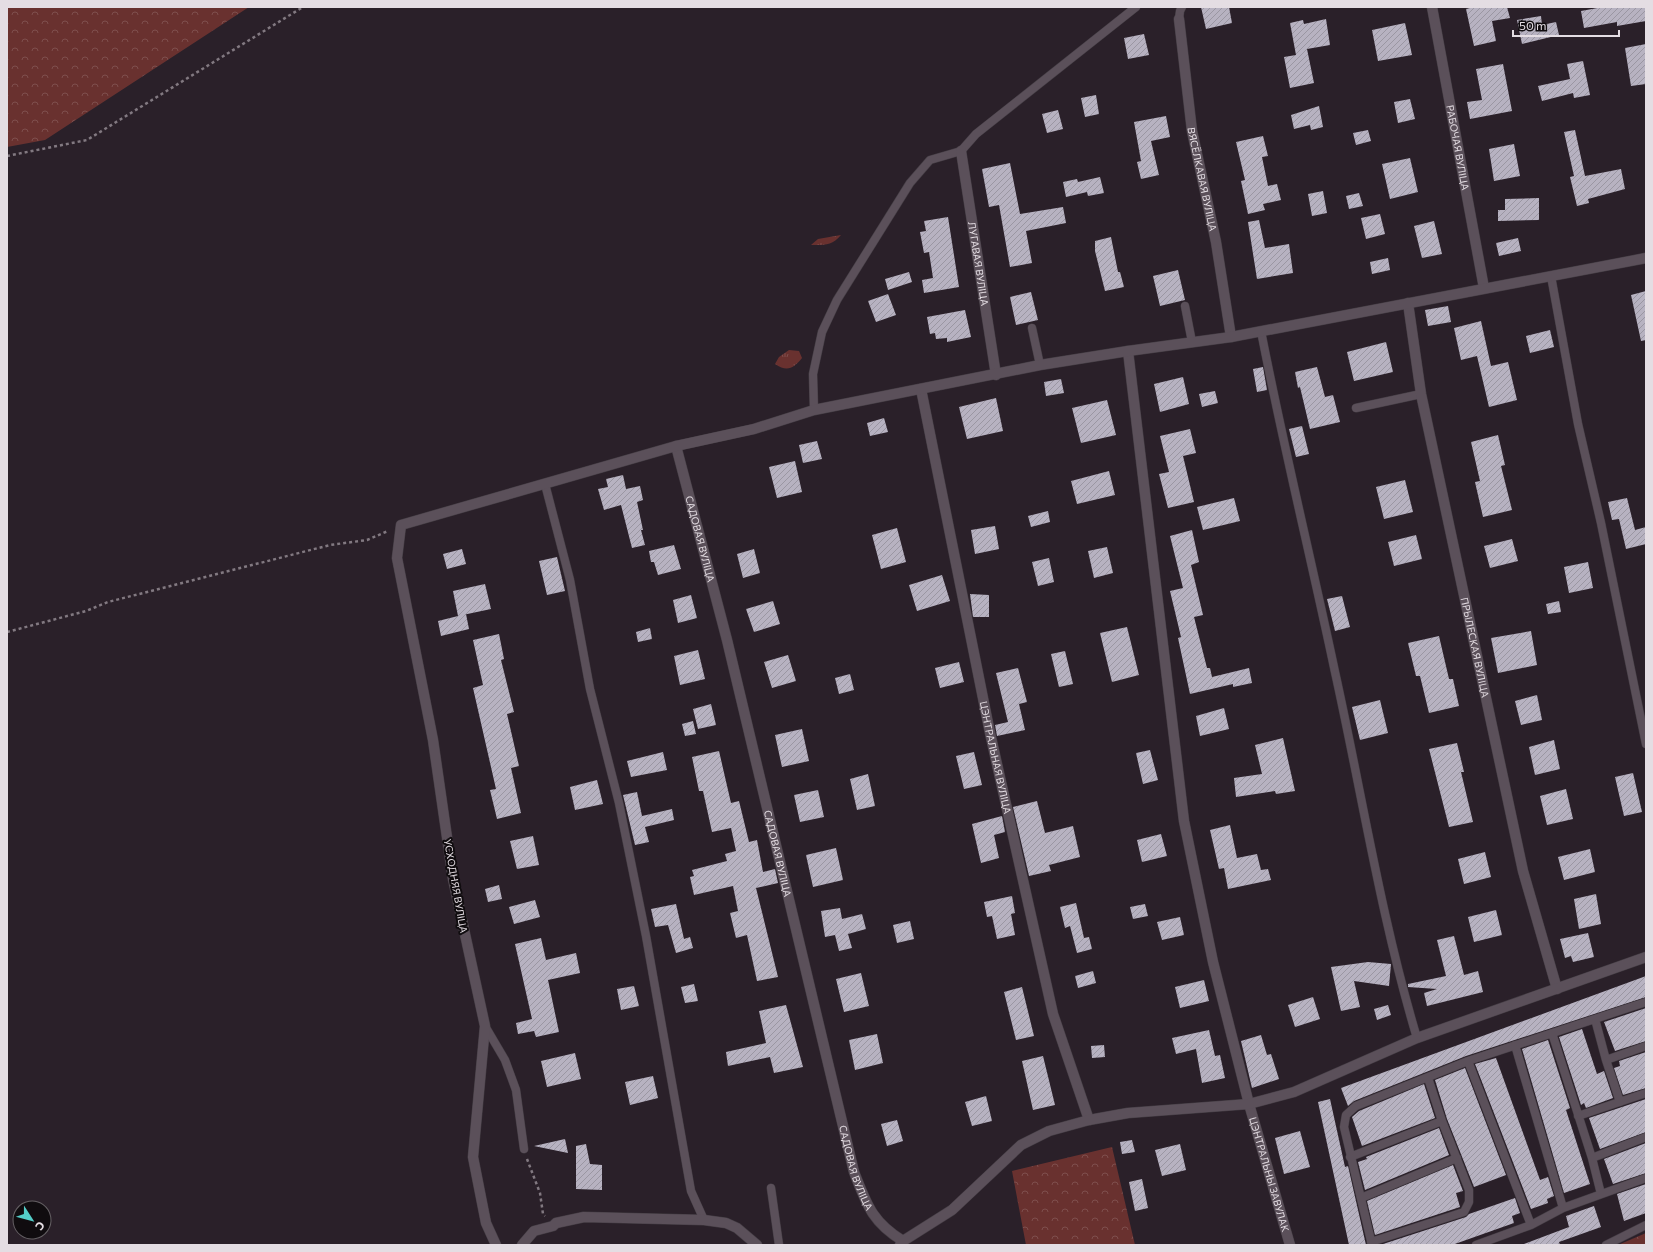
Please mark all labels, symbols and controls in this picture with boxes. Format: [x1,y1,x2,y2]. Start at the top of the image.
scale bar [1513,12,1619,38]
text: 50 m [1519,18,1547,32]
street label: РАБОЧАЯ ВУЛІЦА [1444,104,1472,191]
street label: ВЯСЁЛКАВАЯ ВУЛІЦА [1186,127,1219,232]
street label: ЛУГАВАЯ ВУЛІЦА [966,221,991,307]
street label: САДОВАЯ ВУЛІЦА [683,494,718,583]
street label: ПРЫЛЕСКАЯ ВУЛІЦА [1459,596,1492,699]
street label: ЦЭНТРАЛЬНАЯ ВУЛІЦА [978,700,1014,815]
street label: САДОВАЯ ВУЛІЦА [762,809,794,898]
street label: УСХОДНЯЯ ВУЛІЦА [442,838,470,934]
street label: ЦЭНТРАЛЬНЫ ЗАВУЛАК [1247,1115,1292,1233]
street label: САДОВАЯ ВУЛІЦА [837,1124,876,1212]
north arrow [12,1200,52,1240]
text: С [33,1219,48,1233]

